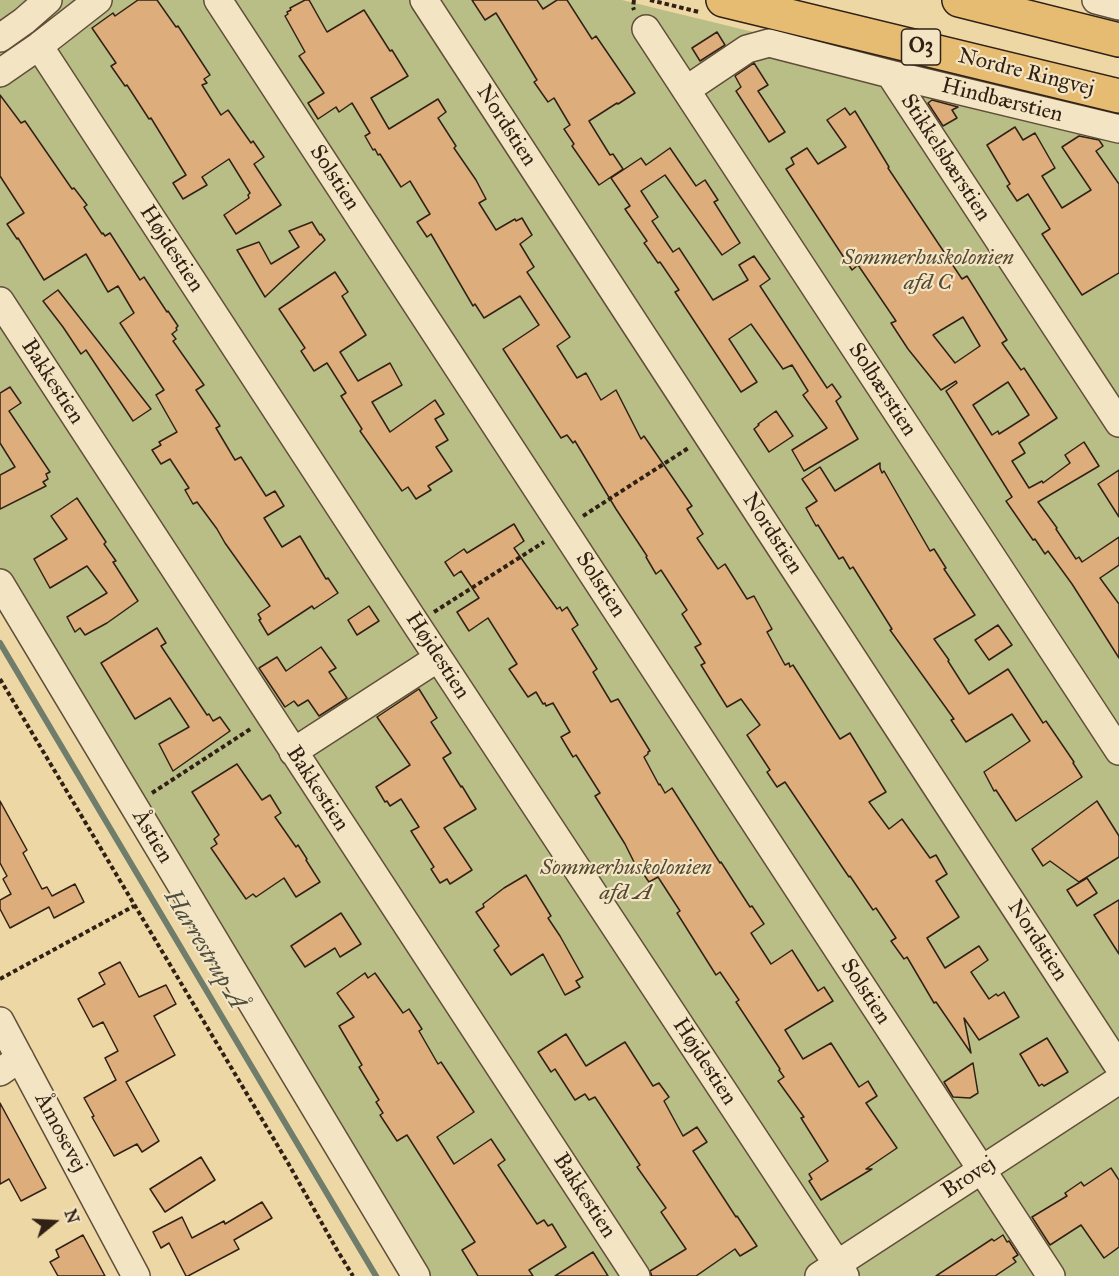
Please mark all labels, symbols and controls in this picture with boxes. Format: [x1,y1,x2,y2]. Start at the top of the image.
road number: O3 [902,29,940,65]
street label: Nordre Ringvej [955,43,1097,103]
street label: Hindbærstien [939,73,1065,129]
street label: Nordstien [470,80,542,172]
street label: Stikkelsbærstien [894,90,996,226]
street label: Solstien [303,140,365,216]
street label: Højdestien [133,201,209,297]
park label: Sommerhuskolonien afd C [842,246,1014,298]
street label: Bakkestien [15,335,89,429]
street label: Solbærstien [842,338,922,442]
street label: Nordstien [736,488,808,580]
street label: Solstien [569,547,631,623]
street label: Højdestien [399,608,475,704]
street label: Bakkestien [280,742,354,836]
street label: Åstien [126,805,178,869]
park label: Sommerhuskolonien afd A [540,856,712,908]
water label: Harrestrup Å [157,885,251,1015]
street label: Nordstien [1001,895,1073,987]
street label: Solstien [834,954,896,1030]
street label: Højdestien [666,1014,742,1110]
street label: Åmosevej [28,1089,92,1177]
street label: Bakkestien [547,1149,621,1243]
street label: Brovej [937,1151,1001,1205]
north arrow [24,1192,84,1252]
text: N [60,1207,83,1226]

